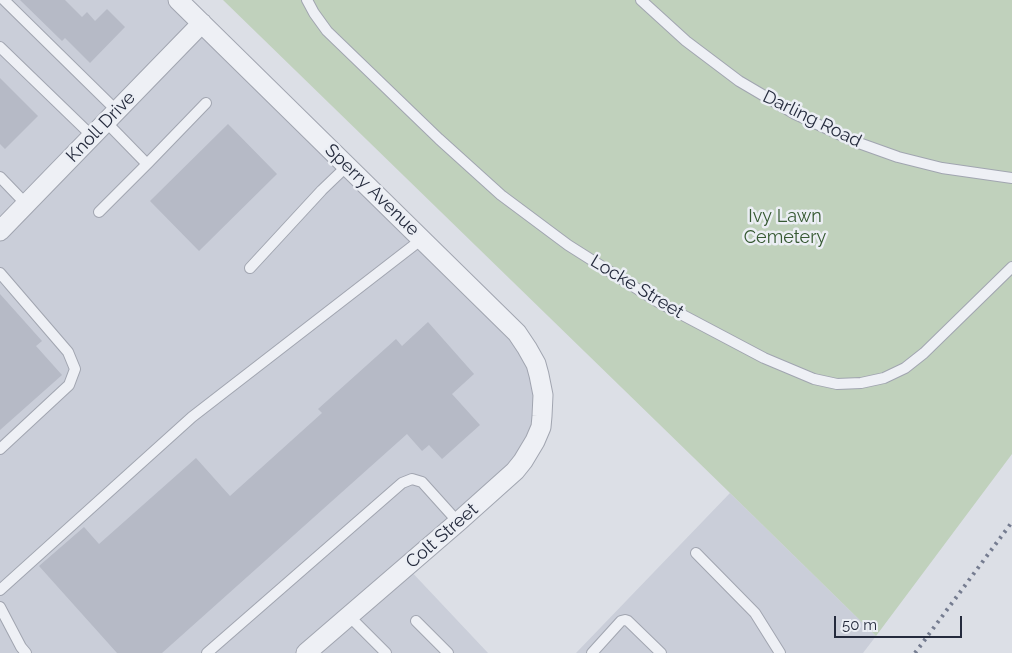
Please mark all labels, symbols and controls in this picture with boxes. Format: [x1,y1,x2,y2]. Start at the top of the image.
street label: Darling Road [759,86,865,152]
street label: Knoll Drive [62,87,140,167]
street label: Sperry Avenue [320,140,424,240]
park label: Ivy Lawn Cemetery [744,206,826,248]
street label: Locke Street [586,251,688,323]
street label: Colt Street [402,499,482,573]
scale bar [837,606,964,638]
text: 50 m [842,616,877,634]

